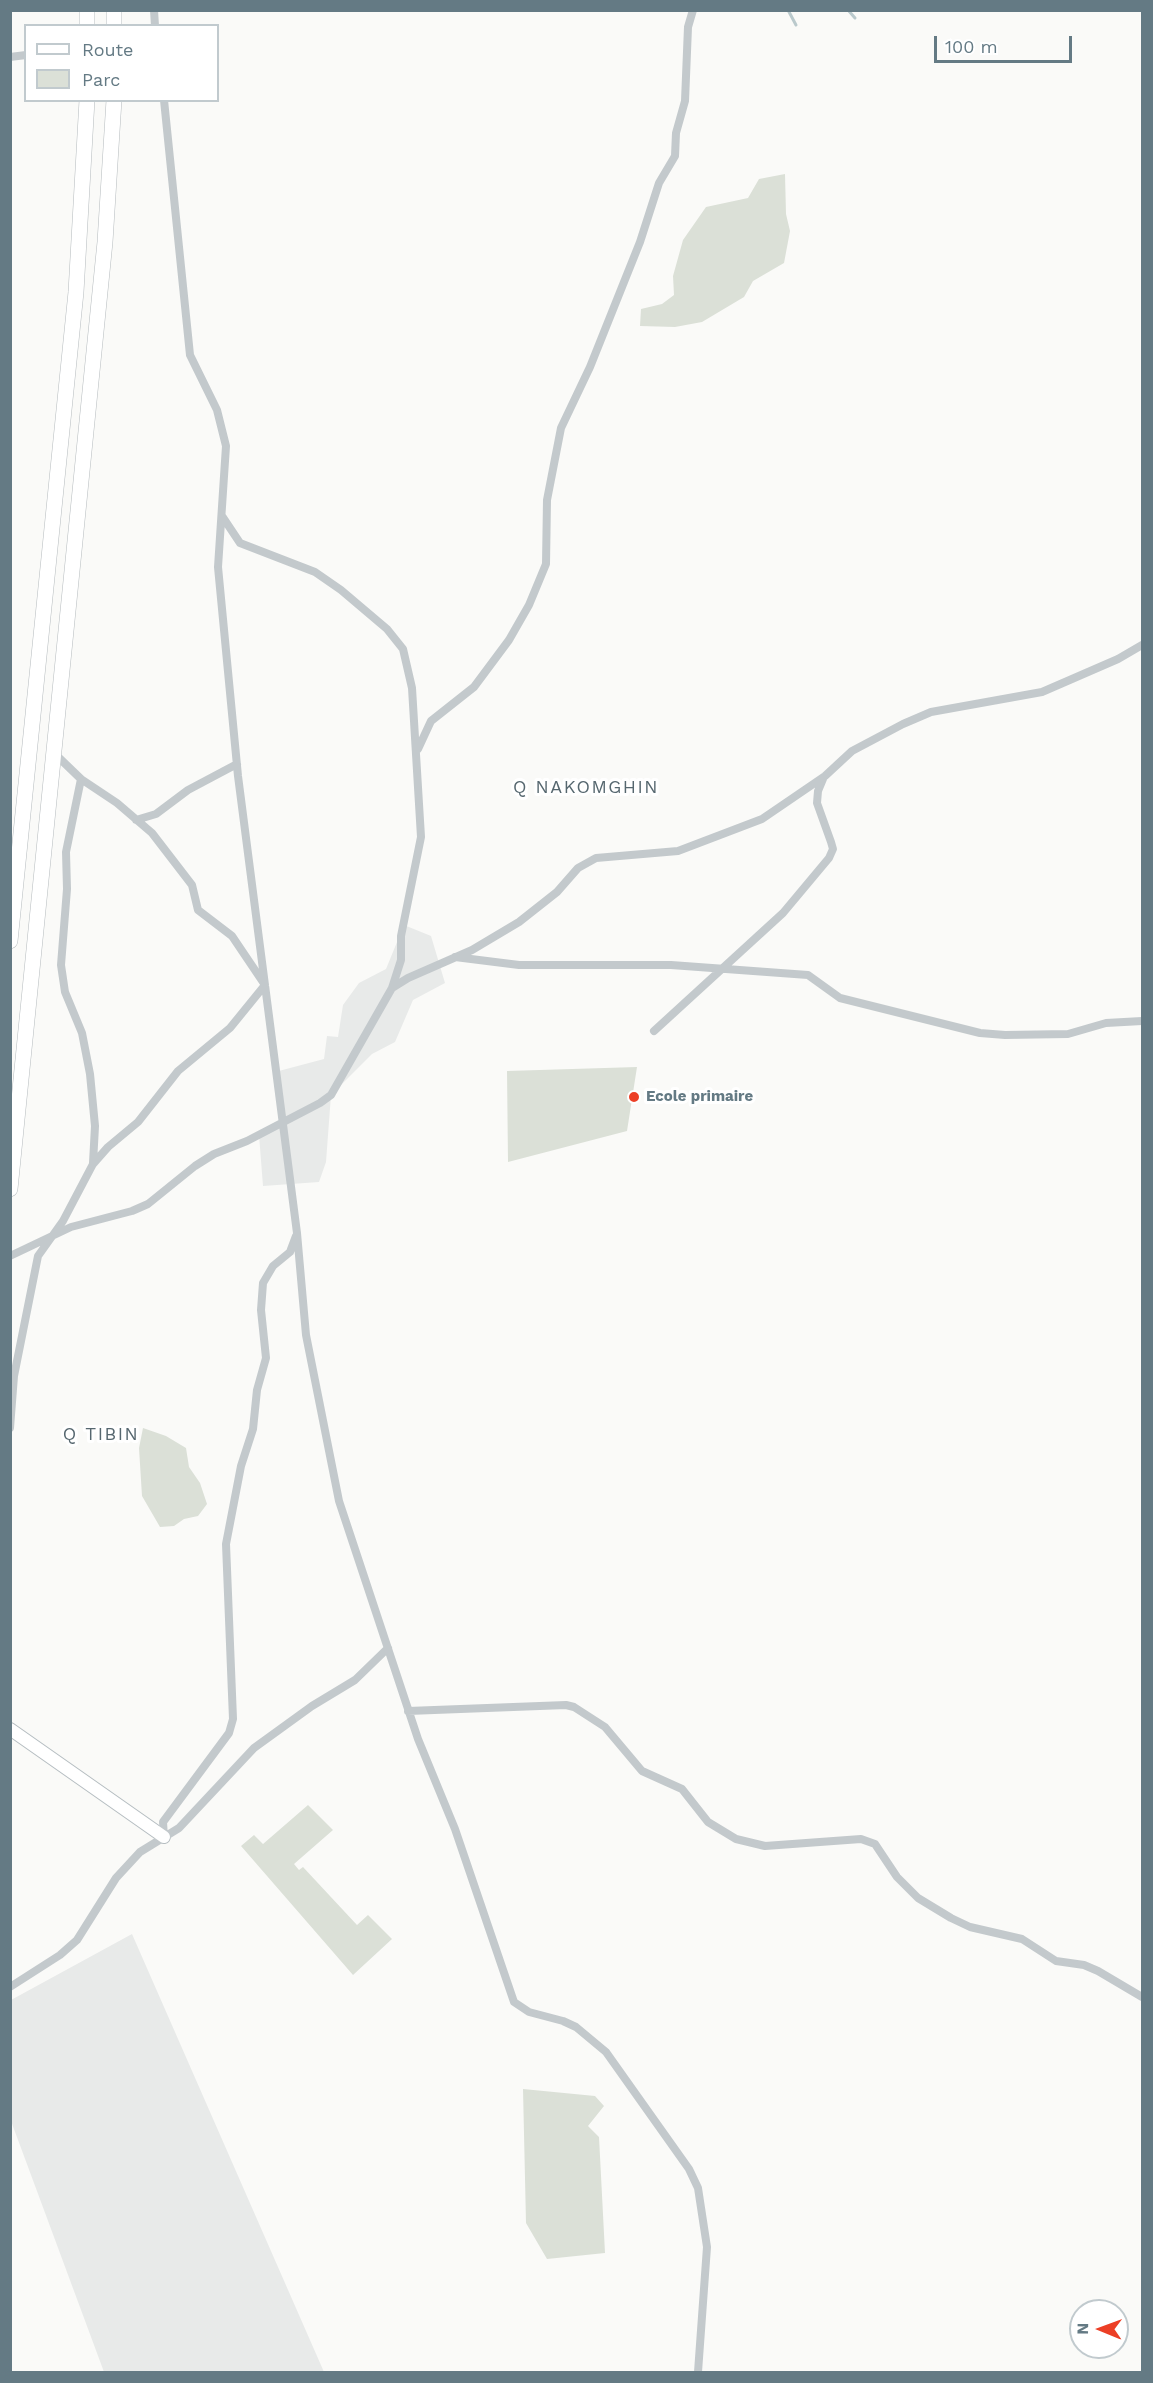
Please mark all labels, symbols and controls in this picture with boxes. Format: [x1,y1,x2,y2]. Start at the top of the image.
legend [24,24,219,102]
scale bar [937,24,1075,62]
text: 100 m [945,36,998,57]
text: Route [82,39,134,60]
text: Parc [82,69,120,90]
district label: Q NAKOMGHIN [513,777,659,799]
place label: Ecole primaire [646,1088,753,1106]
marker: Ecole primaire [627,1090,641,1104]
district label: Q TIBIN [63,1424,139,1446]
north arrow [1069,2299,1129,2359]
text: N [1073,2323,1092,2335]

